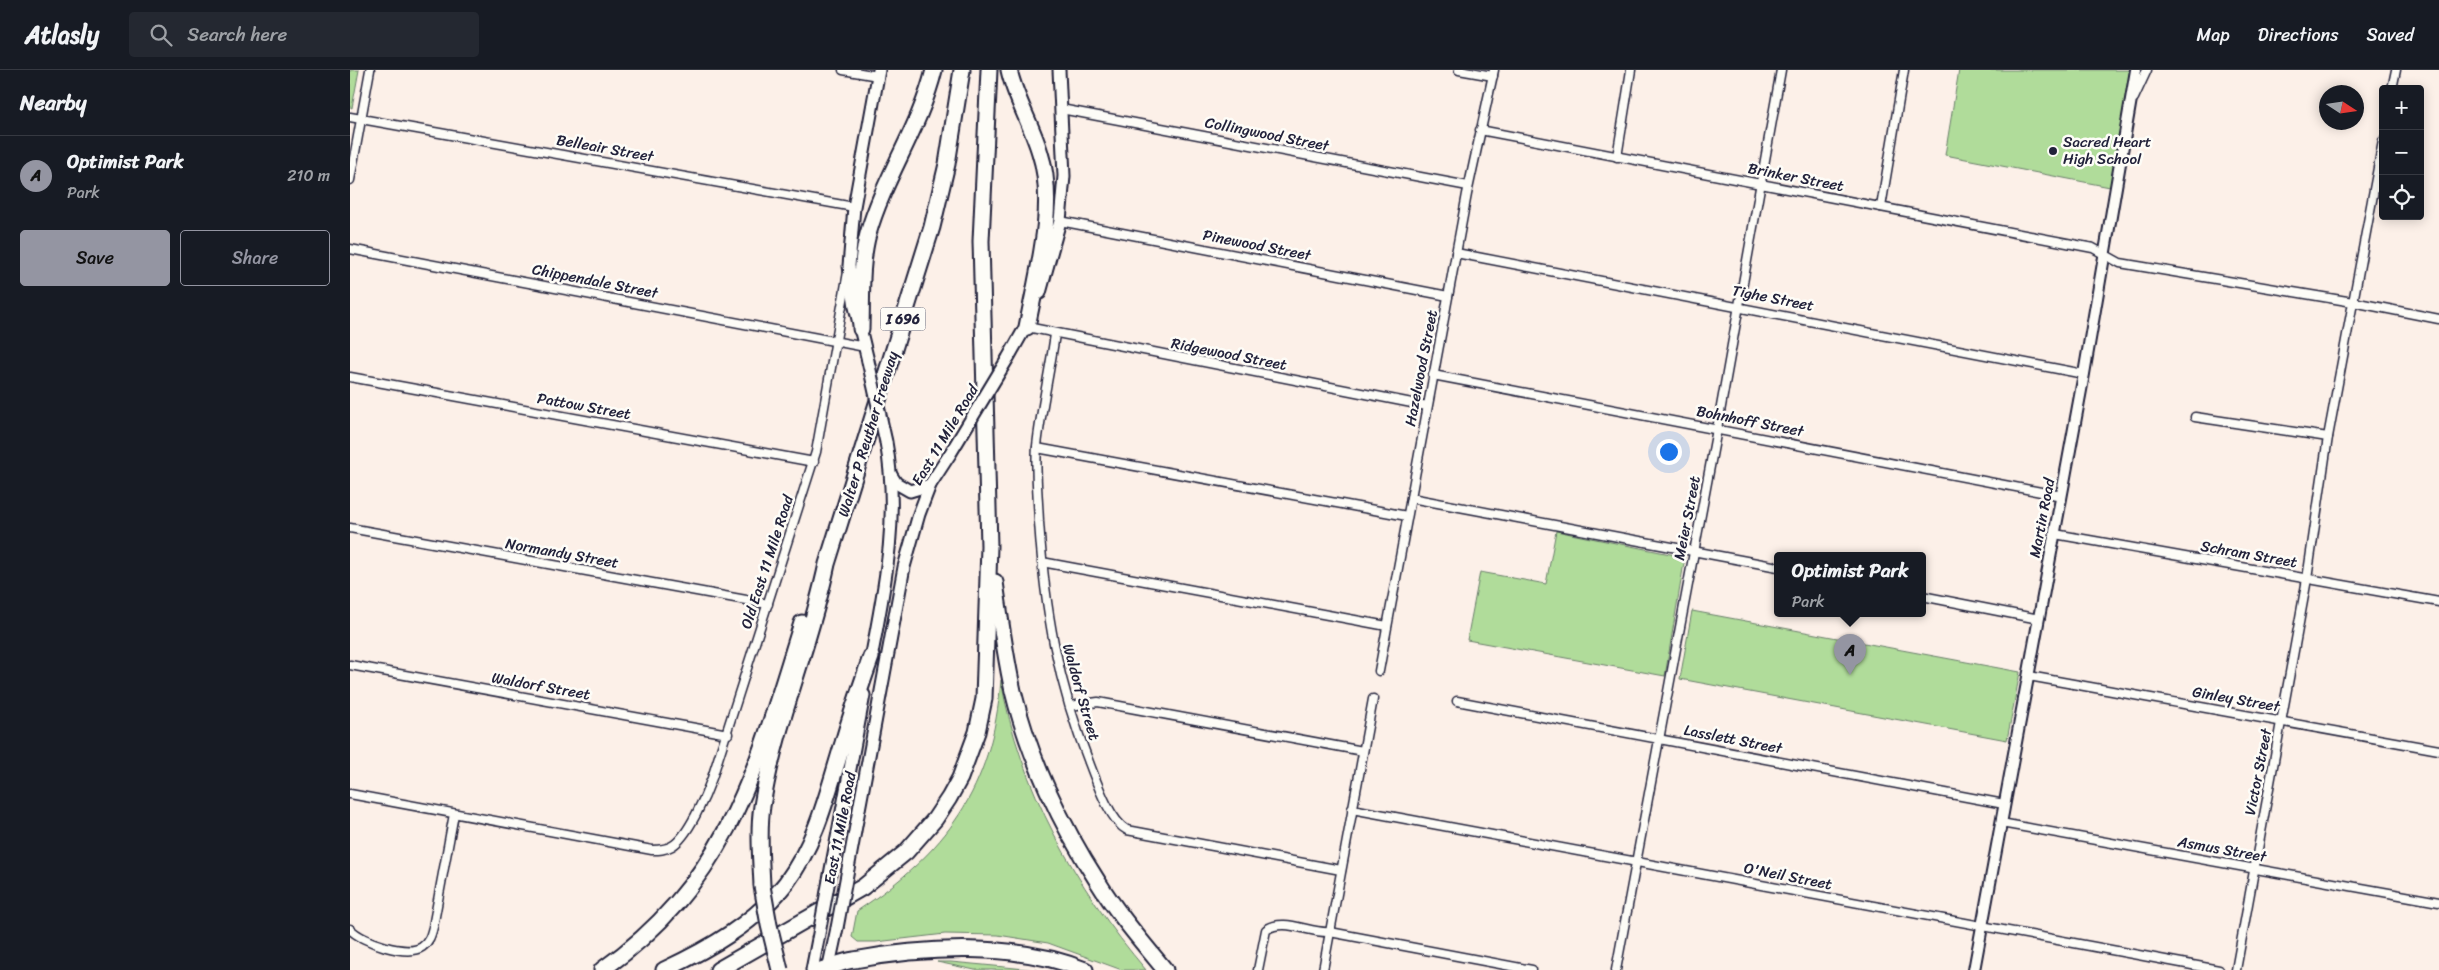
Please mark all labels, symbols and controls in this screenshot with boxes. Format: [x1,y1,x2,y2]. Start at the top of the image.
search box [129,12,479,57]
text: Atlasly [25,14,99,56]
text: Search here [187,18,287,51]
text: Map [2197,19,2230,51]
text: Directions [2258,19,2339,51]
text: Saved [2367,19,2414,51]
icon: search [147,21,175,49]
text: Nearby [20,84,86,122]
north arrow [2319,85,2364,130]
map controls [2379,85,2424,220]
button: + [2379,85,2424,130]
street label: Collingwood Street [1203,109,1332,159]
street label: Belleair Street [554,127,657,169]
place label: Sacred Heart High School [2063,129,2152,172]
button: − [2379,130,2424,175]
text: Optimist Park [67,145,184,178]
marker: Sacred Heart High School [2047,145,2059,157]
street label: Brinker Street [1746,155,1847,199]
text: A [31,161,41,190]
text: 210 m [287,161,330,190]
button: locate [2379,175,2424,220]
text: Park [67,178,100,207]
street label: Pinewood Street [1201,222,1314,268]
button: Save [20,230,170,286]
button: Share [180,230,330,286]
street label: Chippendale Street [530,256,661,306]
street label: Tighe Street [1730,277,1816,319]
street label: Hazelwood Street [1397,307,1445,428]
road number: I 696 [880,308,926,330]
street label: Ridgewood Street [1169,330,1289,378]
street label: Walter P Reuther Freeway [830,348,906,520]
street label: East 11 Mile Road [904,378,986,491]
street label: Pattow Street [535,385,633,427]
street label: Bohnhoff Street [1694,398,1807,444]
your location [1656,439,1682,465]
street label: Meier Street [1666,473,1708,562]
street label: Martin Road [2022,475,2063,560]
street label: Old East 11 Mile Road [733,491,801,632]
street label: Normandy Street [503,530,621,576]
street label: Schram Street [2199,533,2300,575]
popup [1774,552,1926,617]
text: Optimist Park [1792,554,1908,587]
text: Park [1792,587,1824,616]
pin: A [1834,634,1866,675]
street label: Waldorf Street [1055,640,1107,744]
street label: Waldorf Street [490,665,593,708]
street label: Ginley Street [2190,679,2283,720]
street label: Lasslett Street [1682,717,1785,761]
street label: Victor Street [2237,725,2279,818]
street label: East 11 Mile Road [816,768,864,887]
street label: Asmus Street [2175,828,2269,870]
street label: O'Neil Street [1742,855,1835,897]

